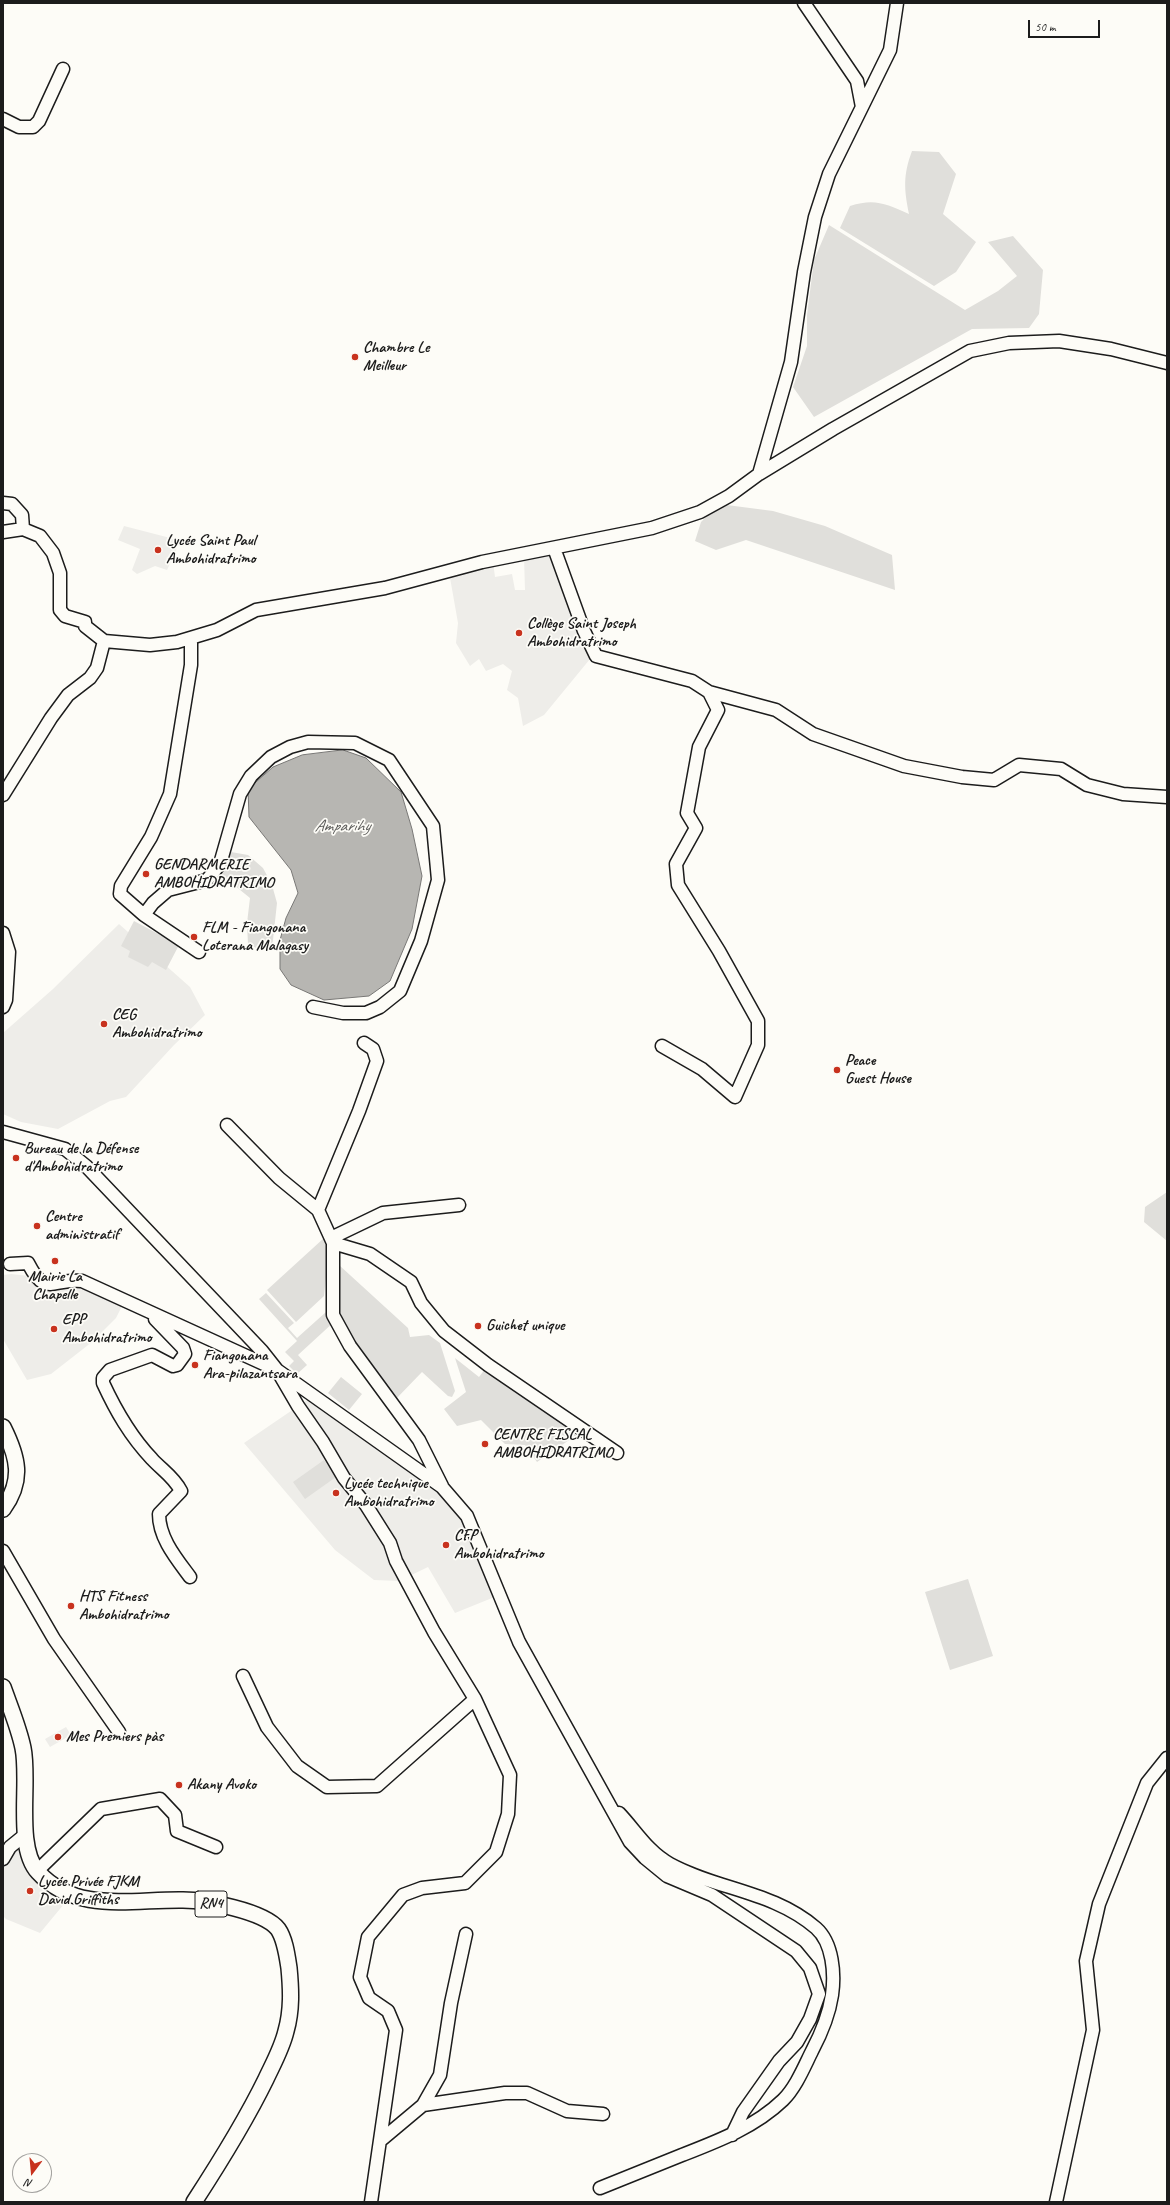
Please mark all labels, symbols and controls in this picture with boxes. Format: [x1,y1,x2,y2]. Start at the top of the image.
scale bar [1030,12,1102,38]
text: 50 m [1035,19,1055,35]
place label: Chambre Le Meilleur [363,338,429,376]
marker: Chambre Le Meilleur [350,352,360,362]
place label: Lycée Saint Paul Ambohidratrimo [166,531,255,569]
marker: Lycée Saint Paul Ambohidratrimo [153,545,163,555]
place label: Collège Saint Joseph Ambohidratrimo [527,614,636,652]
marker: Collège Saint Joseph Ambohidratrimo [514,628,524,638]
water label: Amparihy [315,817,369,837]
place label: GENDARMERIE AMBOHIDRATRIMO [154,855,274,893]
marker: GENDARMERIE AMBOHIDRATRIMO [141,869,151,879]
place label: FLM - Fiangonana Loterana Malagasy [202,918,308,956]
marker: FLM - Fiangonana Loterana Malagasy [189,932,199,942]
place label: CEG Ambohidratrimo [112,1005,201,1043]
marker: CEG Ambohidratrimo [99,1019,109,1029]
place label: Peace Guest House [845,1051,911,1089]
marker: Peace Guest House [832,1065,842,1075]
place label: Bureau de la Défense d'Ambohidratrimo [24,1139,138,1177]
marker: Bureau de la Défense d'Ambohidratrimo [11,1153,21,1163]
place label: Centre administratif [45,1207,119,1245]
marker: Centre administratif [32,1221,42,1231]
marker: Mairie La Chapelle [50,1256,60,1266]
place label: Mairie La Chapelle [28,1267,82,1305]
place label: EPP Ambohidratrimo [62,1310,151,1348]
place label: Guichet unique [486,1316,564,1336]
marker: Guichet unique [473,1321,483,1331]
marker: EPP Ambohidratrimo [49,1324,59,1334]
place label: Fiangonana Ara-pilazantsara [203,1346,297,1384]
marker: Fiangonana Ara-pilazantsara [190,1360,200,1370]
place label: CENTRE FISCAL AMBOHIDRATRIMO [493,1425,613,1463]
marker: CENTRE FISCAL AMBOHIDRATRIMO [480,1439,490,1449]
place label: Lycée technique Ambohidratrimo [344,1474,433,1512]
marker: Lycée technique Ambohidratrimo [331,1488,341,1498]
place label: CFP Ambohidratrimo [454,1526,543,1564]
marker: CFP Ambohidratrimo [441,1540,451,1550]
place label: HTS Fitness Ambohidratrimo [79,1587,168,1625]
marker: HTS Fitness Ambohidratrimo [66,1601,76,1611]
place label: Mes Premiers pàs [66,1727,163,1747]
marker: Mes Premiers pàs [53,1732,63,1742]
place label: Akany Avoko [187,1775,256,1795]
marker: Akany Avoko [174,1780,184,1790]
place label: Lycée Privée FJKM David Griffiths [38,1872,139,1910]
marker: Lycée Privée FJKM David Griffiths [25,1886,35,1896]
road number: RN4 [195,1891,227,1917]
north arrow [12,2153,52,2193]
text: N [24,2176,34,2191]

